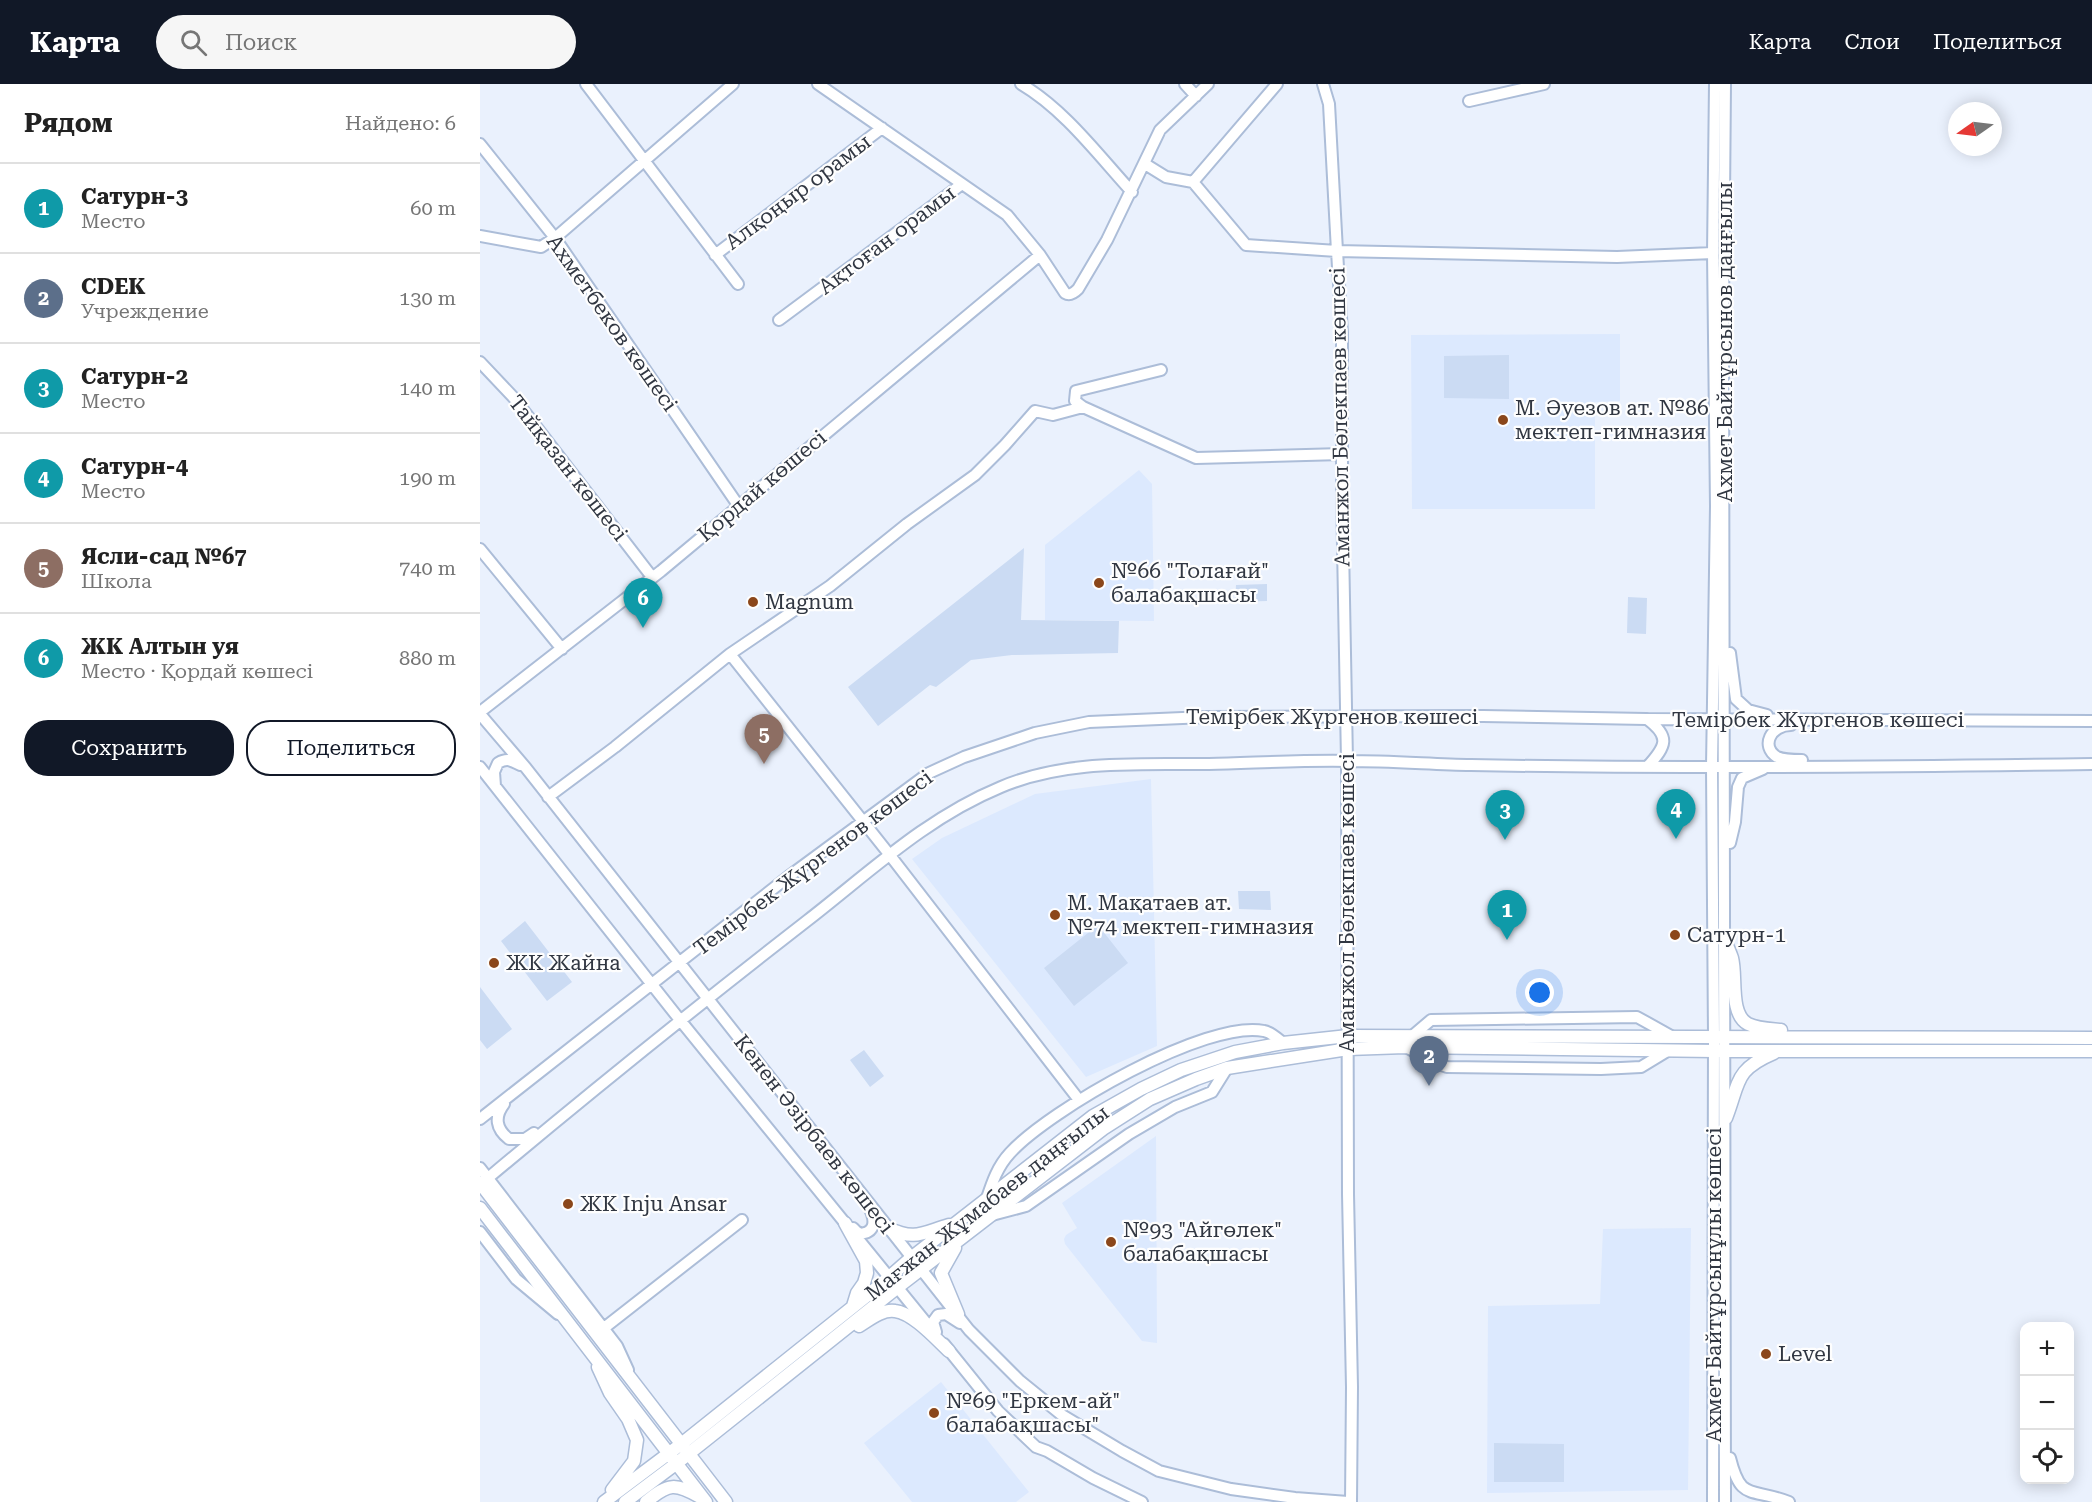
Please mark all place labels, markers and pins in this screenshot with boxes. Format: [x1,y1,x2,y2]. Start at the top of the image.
place label: М. Әуезов ат. №86 мектеп-гимназия [1515,396,1709,444]
marker: М. Әуезов ат. №86 мектеп-гимназия [1496,413,1510,427]
place label: №66 "Толағай" балабақшасы [1111,559,1269,607]
marker: №66 "Толағай" балабақшасы [1092,576,1106,590]
pin: 6 [624,578,662,628]
place label: Magnum [765,590,854,614]
marker: Magnum [746,595,760,609]
pin: 5 [744,714,784,764]
pin: 3 [1486,790,1524,840]
pin: 4 [1656,790,1696,839]
pin: 1 [1488,890,1526,940]
place label: М. Мақатаев ат. №74 мектеп-гимназия [1067,891,1314,939]
marker: М. Мақатаев ат. №74 мектеп-гимназия [1048,908,1062,922]
place label: Сатурн-1 [1687,923,1786,947]
marker: Сатурн-1 [1668,928,1682,942]
place label: ЖК Жайна [506,951,621,975]
marker: ЖК Жайна [487,956,501,970]
pin: 2 [1410,1036,1448,1086]
place label: ЖК Inju Ansar [580,1192,727,1216]
marker: ЖК Inju Ansar [561,1197,575,1211]
place label: №93 "Айгөлек" балабақшасы [1123,1218,1282,1266]
marker: №93 "Айгөлек" балабақшасы [1104,1235,1118,1249]
place label: Level [1778,1342,1832,1366]
marker: Level [1759,1347,1773,1361]
place label: №69 "Еркем-ай" балабақшасы" [946,1389,1120,1437]
marker: №69 "Еркем-ай" балабақшасы" [927,1406,941,1420]

